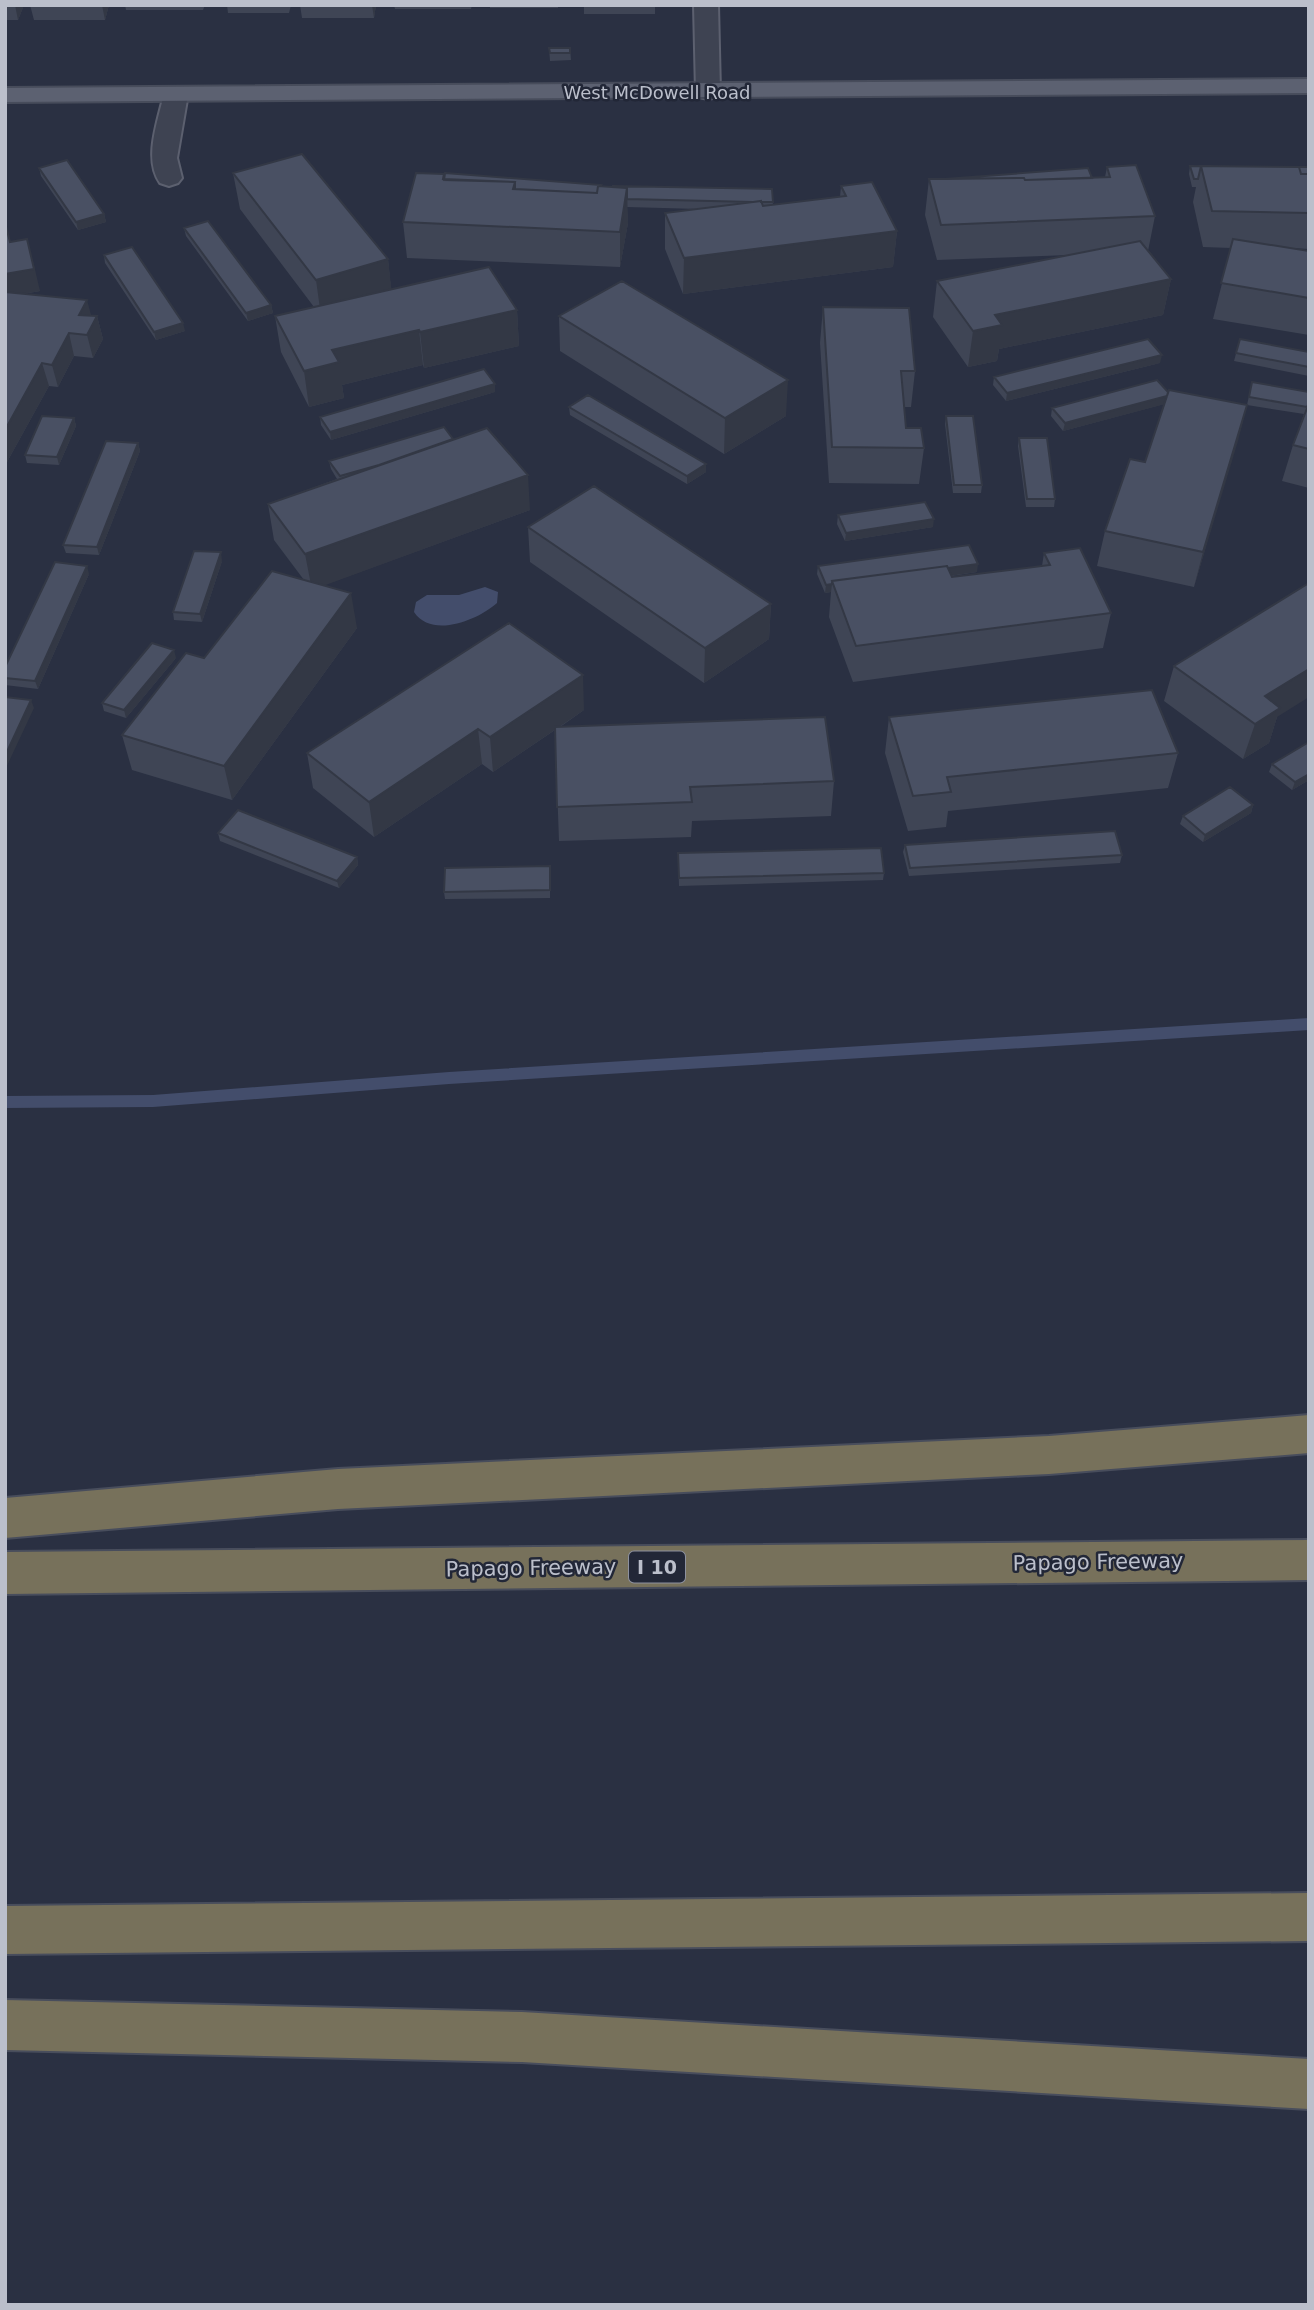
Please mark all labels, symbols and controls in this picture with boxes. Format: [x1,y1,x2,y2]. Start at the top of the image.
street label: West McDowell Road [564,82,750,103]
street label: Papago Freeway [1012,1549,1184,1575]
road number: I 10 [629,1552,685,1582]
street label: Papago Freeway [445,1555,617,1581]

